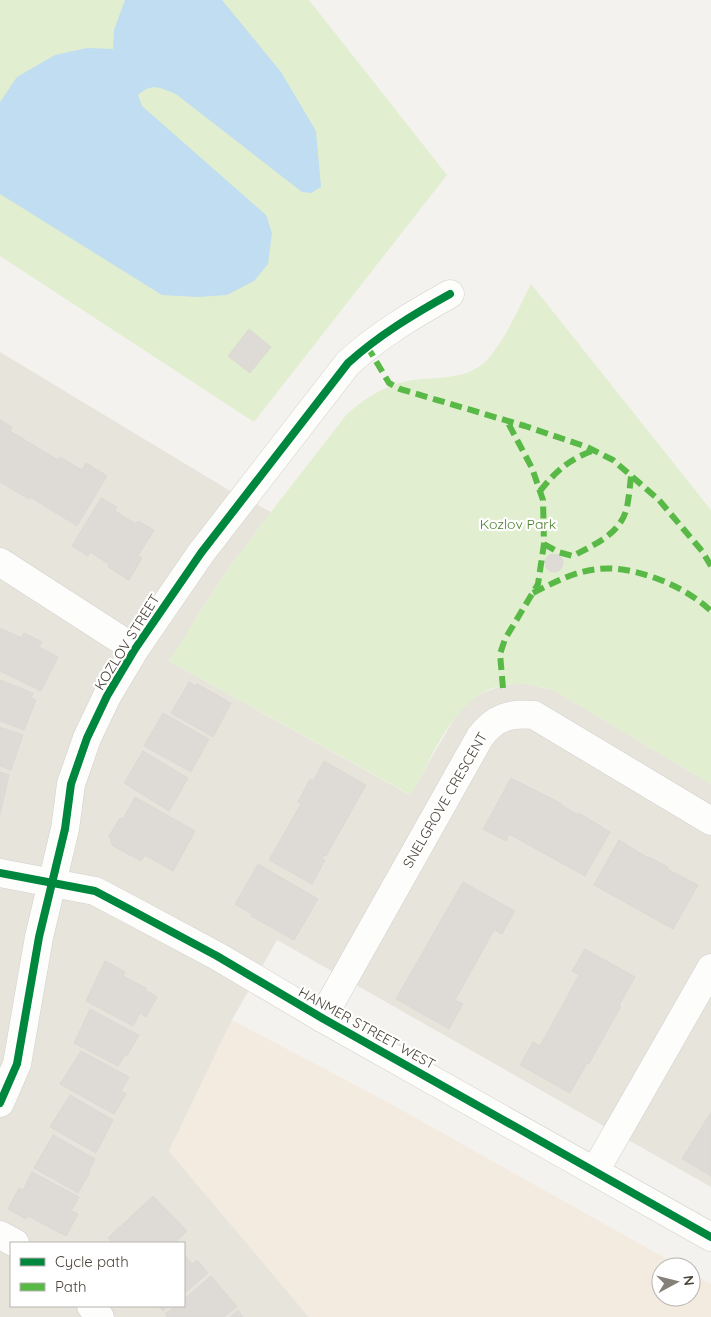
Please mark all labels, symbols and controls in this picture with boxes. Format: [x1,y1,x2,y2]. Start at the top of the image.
park label: Kozlov Park [480,515,556,533]
street label: KOZLOV STREET [90,591,164,693]
street label: SNELGROVE CRESCENT [399,729,491,871]
street label: HANMER STREET WEST [295,983,439,1073]
legend [10,1242,185,1307]
text: Cycle path [55,1252,129,1271]
north arrow [651,1257,701,1307]
text: N [679,1274,698,1287]
text: Path [55,1277,87,1296]

